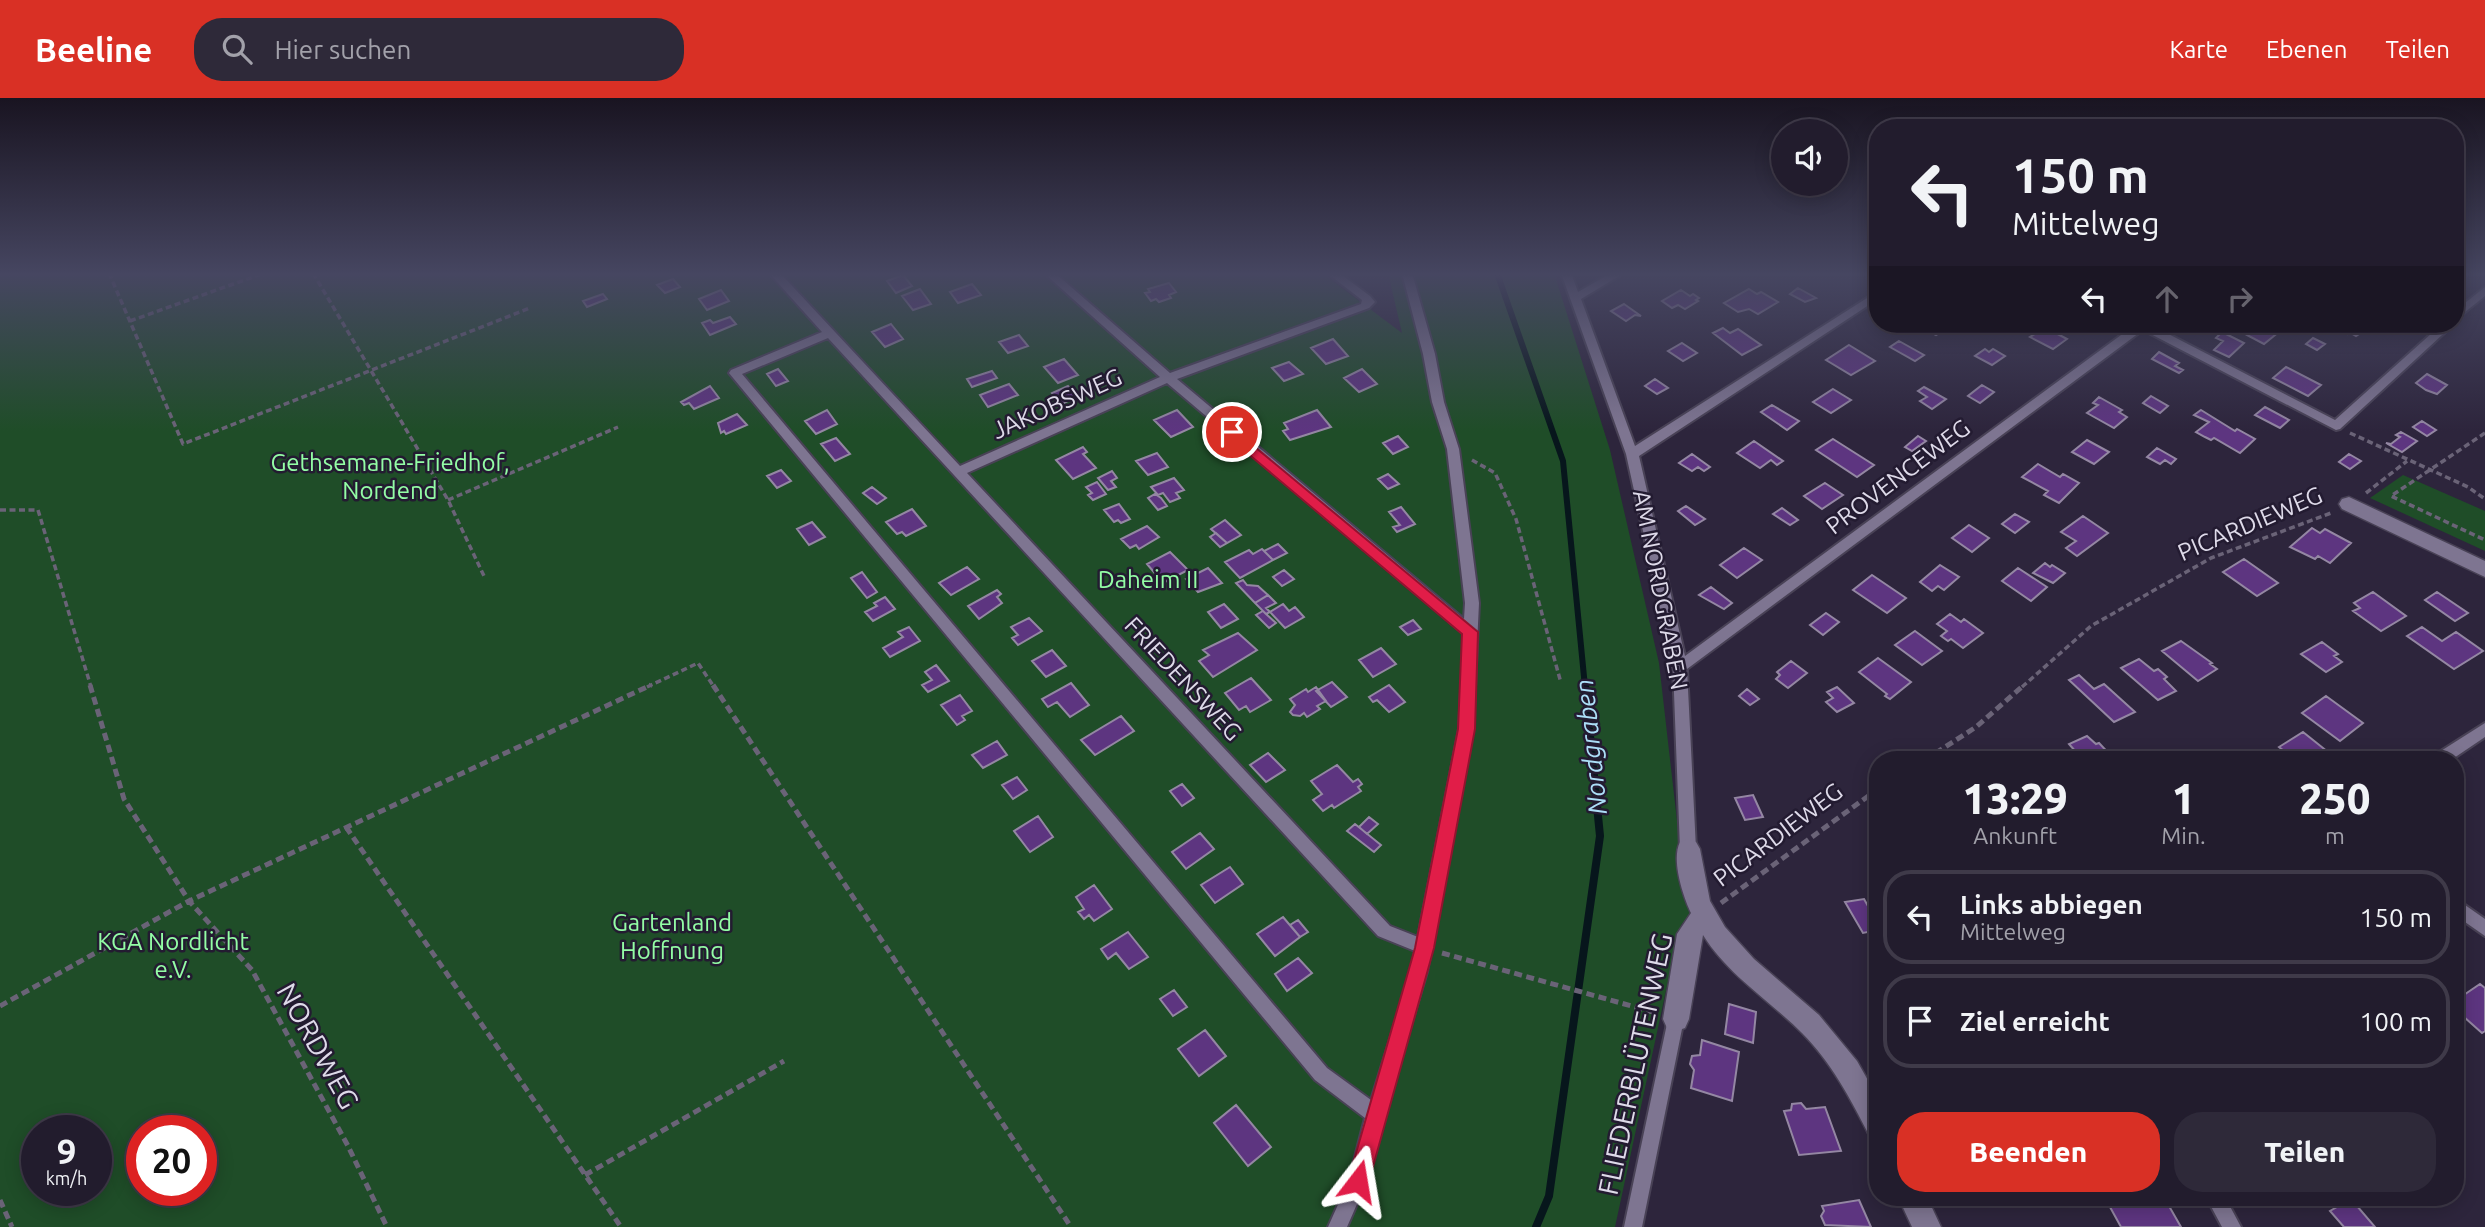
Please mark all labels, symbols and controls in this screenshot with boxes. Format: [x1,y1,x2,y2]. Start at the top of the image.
search box [194,18,684,81]
icon: search [218,30,256,68]
text: Beeline [35,31,152,68]
text: Hier suchen [274,35,411,64]
text: Karte [2169,36,2228,63]
text: Ebenen [2266,36,2347,63]
text: Teilen [2385,36,2450,63]
map controls [1771,119,1848,196]
button: sound [1771,119,1848,196]
icon: left [1897,147,1988,238]
text: 150 m [2012,147,2149,202]
text: Mittelweg [2012,205,2160,241]
icon: left [2075,280,2113,318]
icon: ahead [2148,280,2186,318]
icon: right [2221,280,2259,318]
street label: JAKOBSWEG [988,363,1126,444]
pin [1202,402,1262,462]
icon: arrive [1213,413,1251,451]
street label: PROVENCEWEG [1821,414,1975,539]
park label: Gethsemane-Friedhof, Nordend [270,449,510,504]
street label: PICARDIEWEG [2174,481,2326,566]
street label: AM NORDGRABEN [1628,488,1693,692]
park label: Daheim II [1098,566,1198,593]
street label: FRIEDENSWEG [1119,611,1247,746]
water label: Nordgraben [1569,678,1612,816]
text: 13:29 [1963,775,2068,822]
text: 1 [2172,775,2195,822]
text: 250 [2299,775,2370,822]
street label: PICARDIEWEG [1708,777,1847,892]
text: Ankunft [1973,823,2057,848]
text: Min. [2161,823,2206,848]
text: m [2325,823,2345,848]
text: Links abbiegen [1960,890,2143,919]
icon: left [1901,898,1939,936]
text: 150 m [2360,903,2432,932]
park label: Gartenland Hoffnung [612,909,732,964]
text: Mittelweg [1960,919,2066,944]
park label: KGA Nordlicht e.V. [97,928,249,983]
street label: FLIEDERBLÜTENWEG [1592,930,1677,1198]
street label: NORDWEG [271,978,366,1114]
icon: arrive [1901,1002,1939,1040]
text: Ziel erreicht [1960,1007,2110,1036]
text: 100 m [2360,1007,2432,1036]
button: Beenden [1897,1112,2160,1192]
button: Teilen [2174,1112,2436,1192]
speed limit sign: 20 [126,1115,217,1206]
text: 9 [57,1131,76,1171]
position arrow [1321,1144,1395,1218]
text: km/h [46,1168,87,1188]

